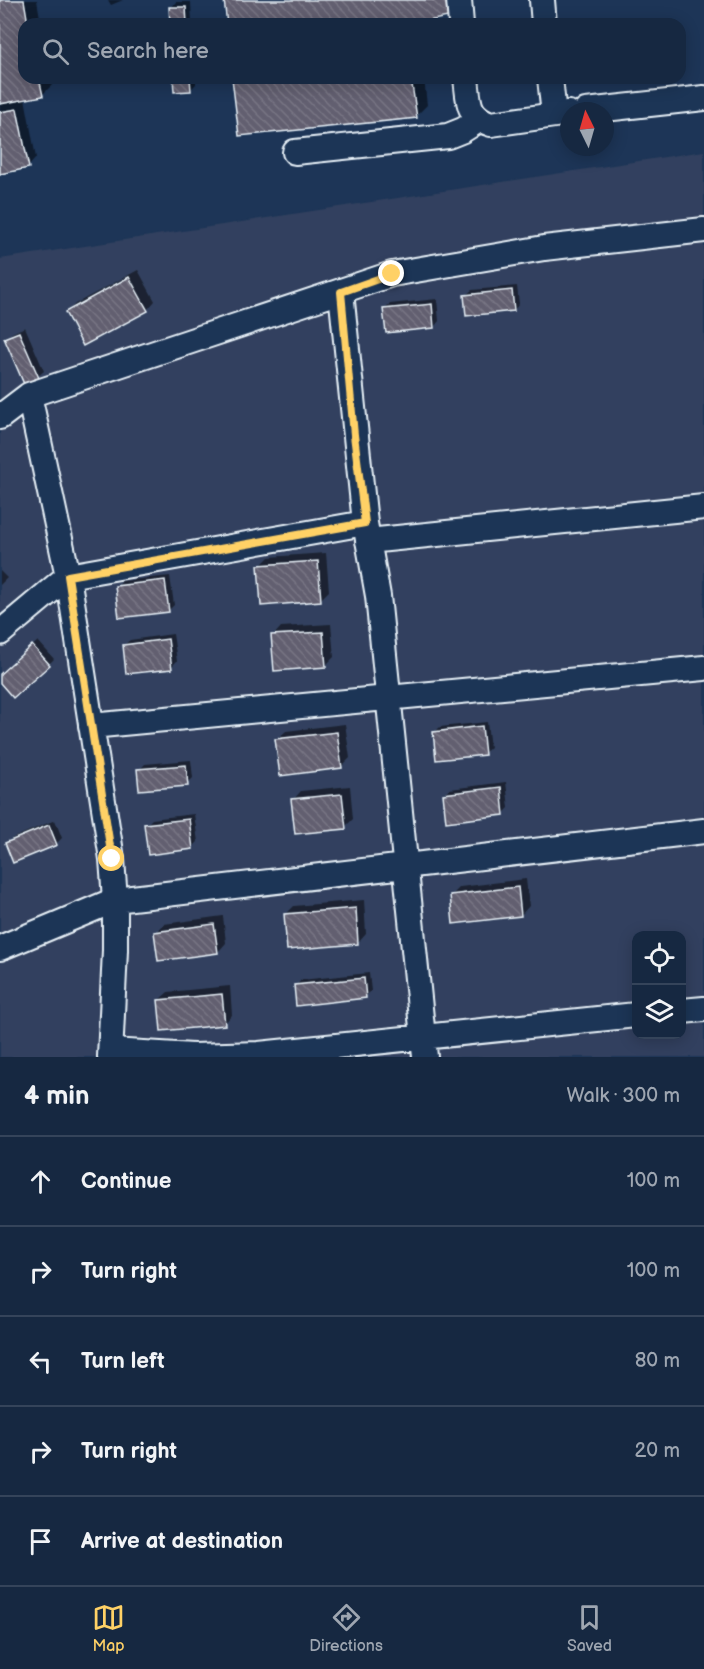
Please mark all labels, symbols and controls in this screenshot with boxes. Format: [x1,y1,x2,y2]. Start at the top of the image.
search box [18,18,686,84]
icon: search [39,35,72,68]
text: Search here [87,38,209,65]
north arrow [560,102,614,156]
route end [378,260,404,286]
route start [98,845,124,871]
map controls [632,931,686,1039]
button: locate [632,931,686,985]
button: layers [632,985,686,1039]
text: 4 min [24,1081,89,1112]
text: Walk · 300 m [567,1084,680,1108]
icon: ahead [24,1165,57,1198]
text: Continue [81,1168,171,1195]
text: 100 m [627,1169,680,1193]
icon: right [24,1255,57,1288]
text: Turn right [81,1258,177,1285]
text: 100 m [627,1259,680,1283]
icon: left [24,1345,57,1378]
text: Turn left [81,1348,165,1375]
text: 80 m [635,1349,680,1373]
icon: right [24,1435,57,1468]
text: Turn right [81,1438,177,1465]
text: 20 m [635,1439,680,1463]
icon: arrive [24,1525,57,1558]
text: Arrive at destination [81,1528,283,1555]
tab: Map [92,1601,125,1656]
tab: Directions [309,1601,383,1656]
tab: Saved [567,1601,612,1656]

